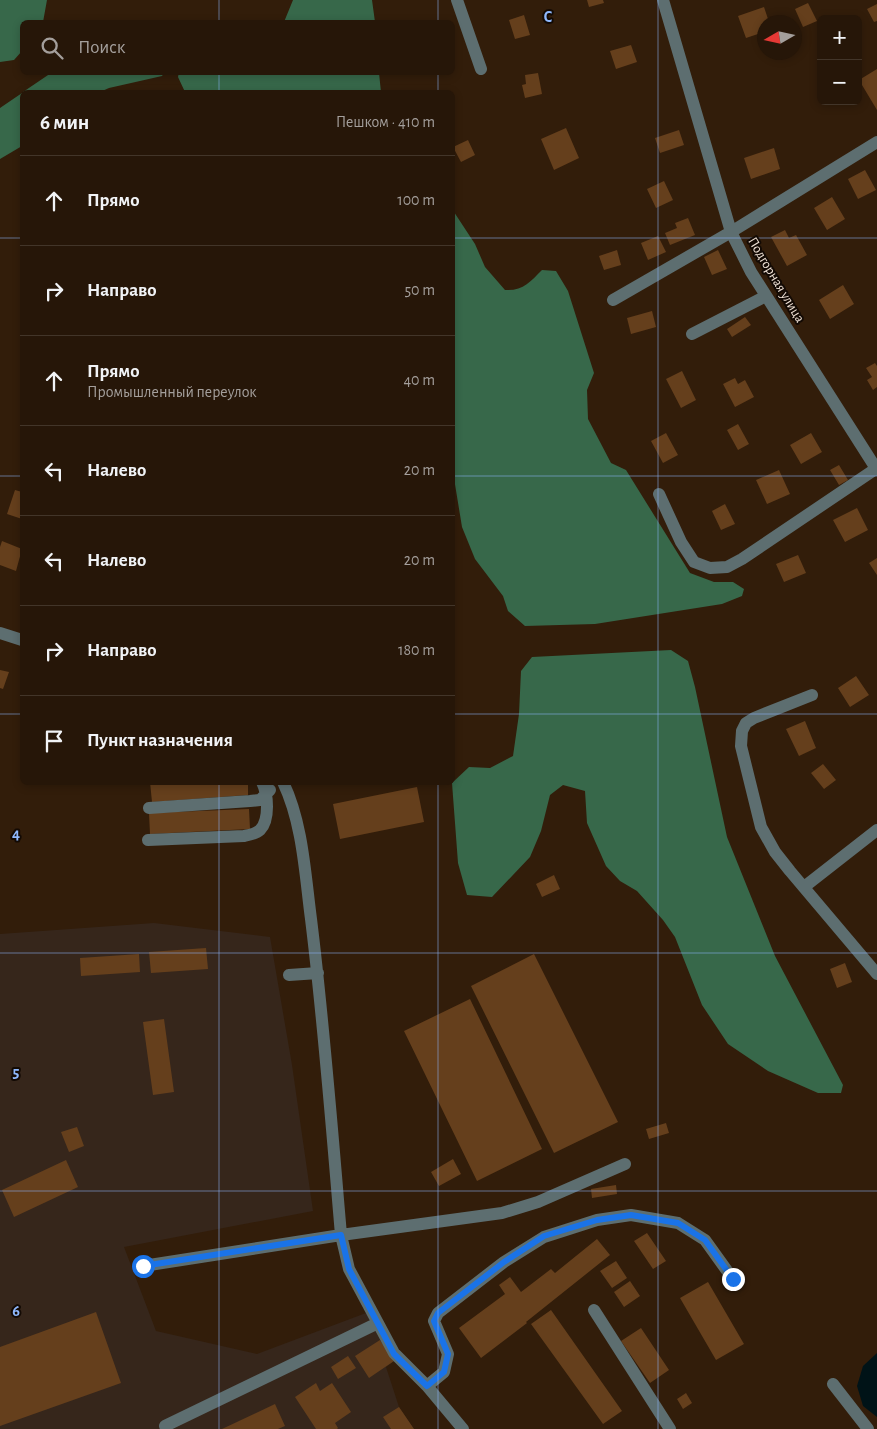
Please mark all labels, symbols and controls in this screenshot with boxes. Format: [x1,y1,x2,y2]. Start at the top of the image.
text: C [544,9,553,25]
north arrow [757,15,802,60]
map controls [817,15,862,105]
button: + [817,15,862,60]
search box [20,20,455,75]
icon: search [38,34,66,62]
text: Поиск [78,38,125,57]
button: − [817,60,862,105]
text: 6 мин [40,112,89,133]
text: Пешком · 410 m [336,114,435,130]
icon: ahead [40,187,68,215]
text: Прямо [87,191,140,210]
text: 100 m [397,192,435,208]
street label: Подгорная улица [745,235,807,326]
icon: right [40,277,68,305]
text: Направо [87,281,157,300]
text: 50 m [404,282,435,298]
text: Прямо [87,362,140,381]
icon: ahead [40,367,68,395]
text: 40 m [403,372,435,388]
text: Промышленный переулок [87,384,257,400]
icon: left [40,457,68,485]
text: Налево [87,461,146,480]
text: 20 m [404,462,435,478]
icon: left [40,547,68,575]
text: Налево [87,551,146,570]
text: 20 m [404,552,435,568]
icon: right [40,637,68,665]
text: Направо [87,641,157,660]
text: 180 m [398,642,435,658]
icon: arrive [40,727,68,755]
text: Пункт назначения [87,731,233,750]
text: 4 [12,826,20,842]
text: 5 [13,1064,20,1080]
route start [132,1255,155,1278]
route end [722,1268,745,1291]
text: 6 [12,1303,20,1319]

